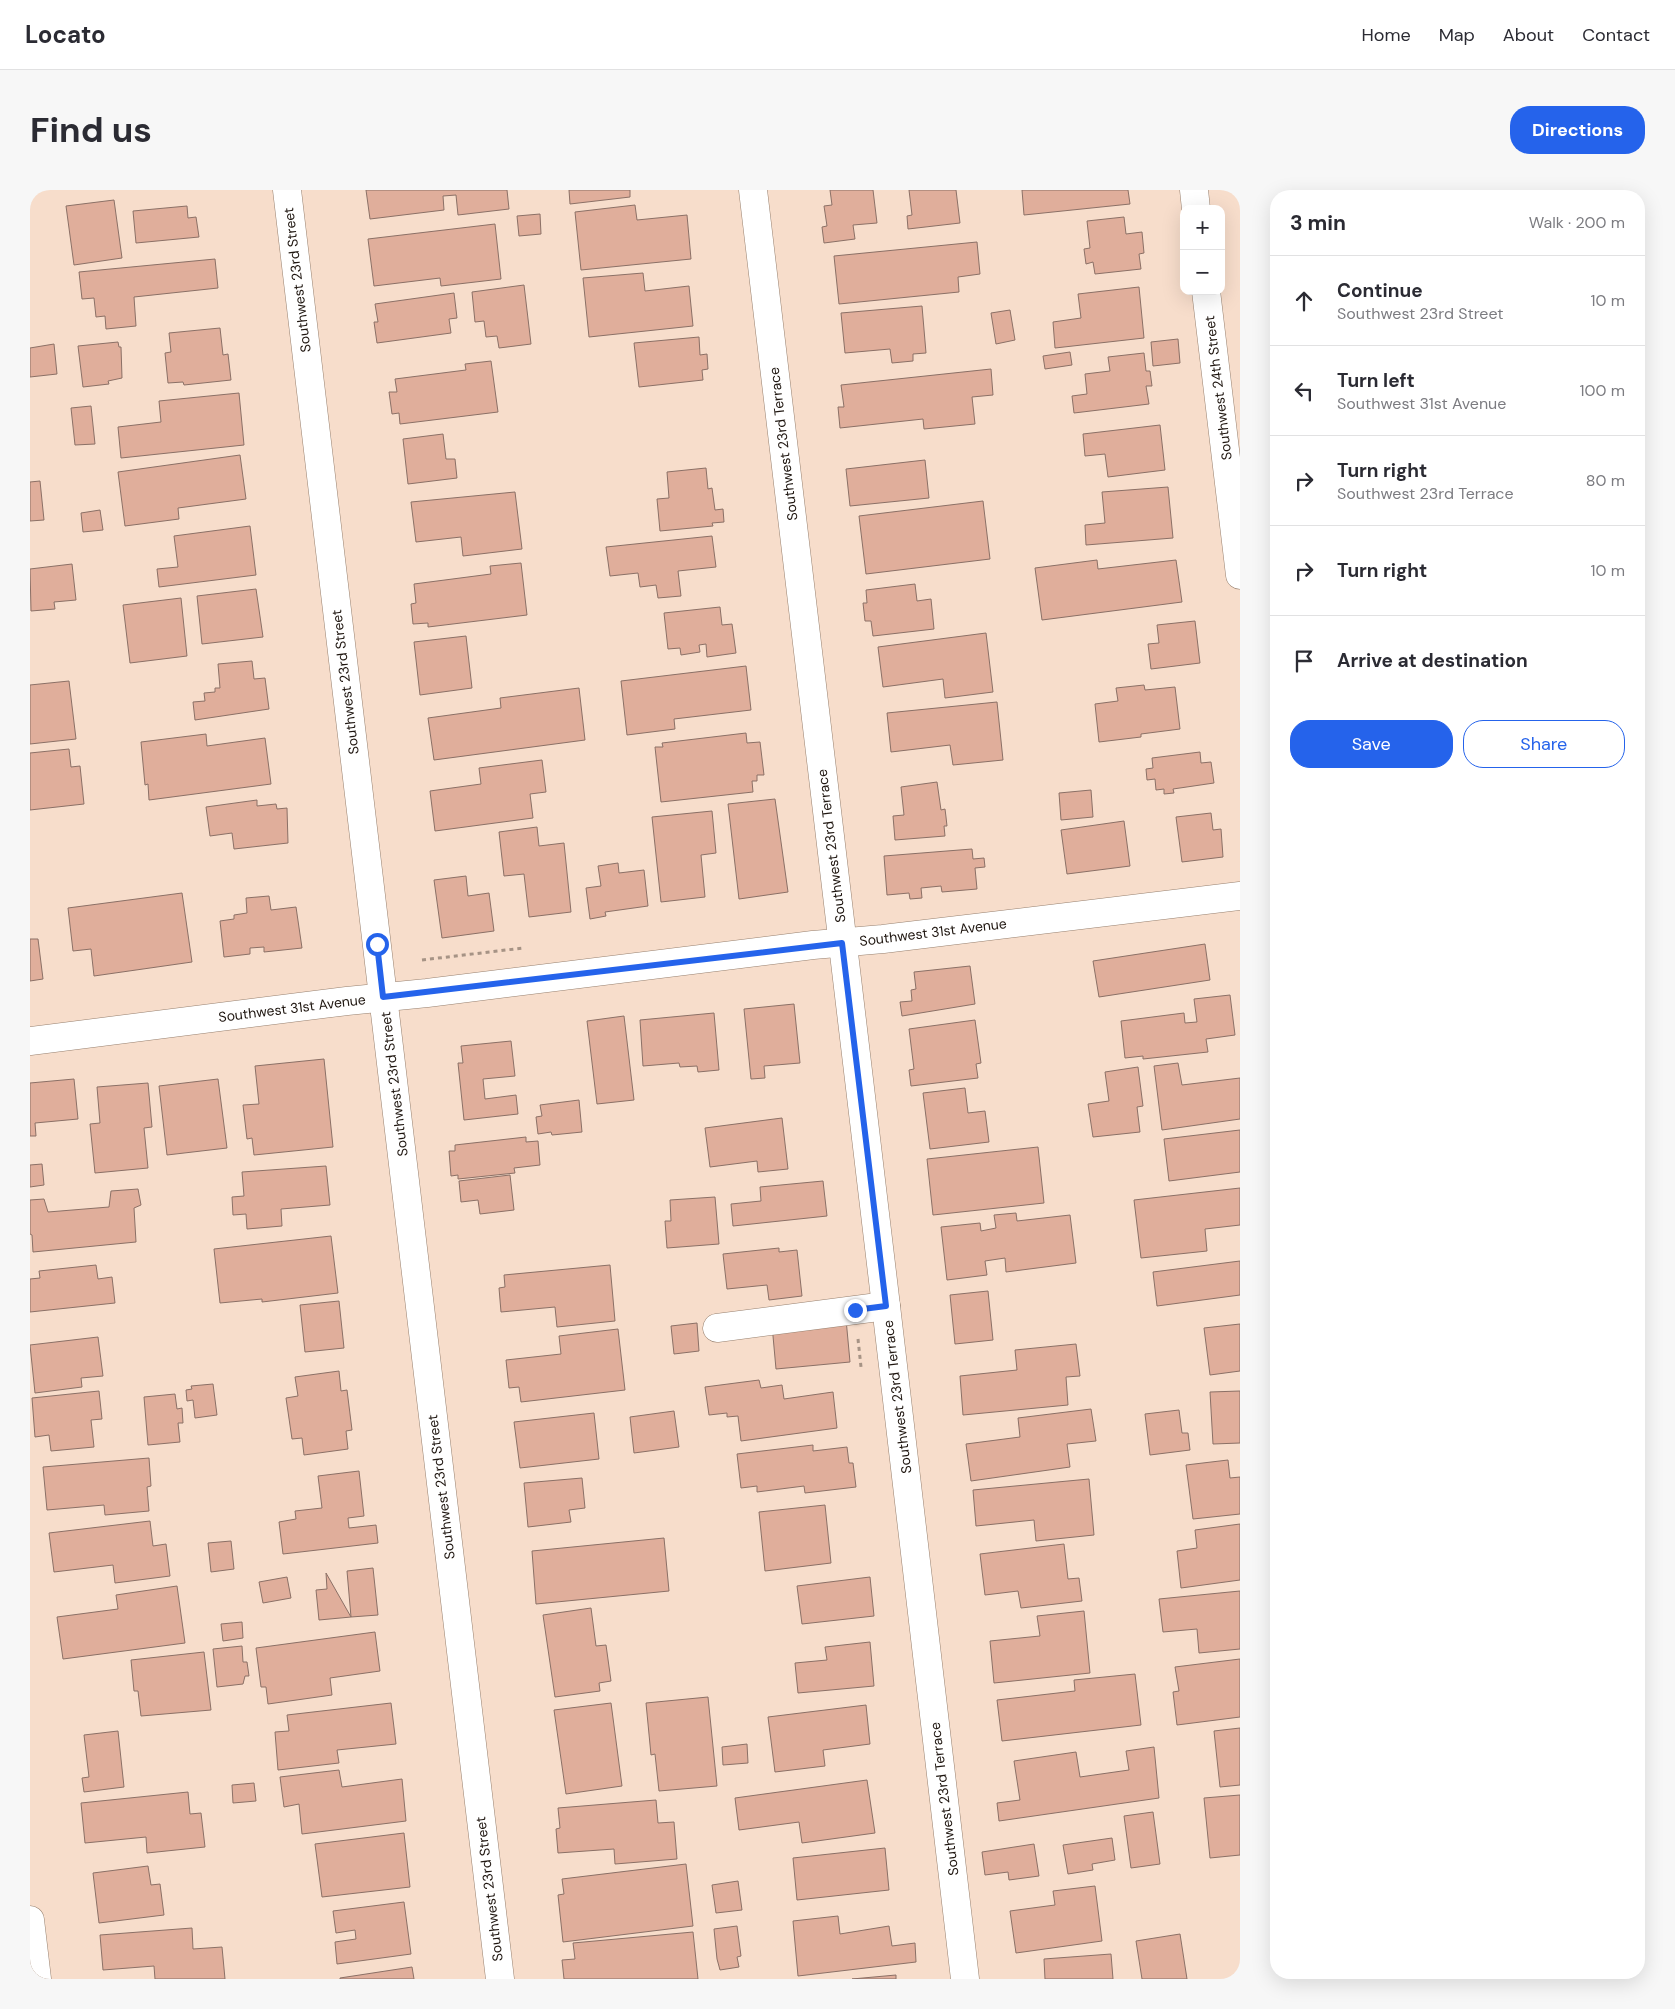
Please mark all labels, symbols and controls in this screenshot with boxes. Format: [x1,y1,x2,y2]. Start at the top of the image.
text: Locato [25,19,106,50]
text: Home [1361,23,1411,47]
text: Map [1439,23,1475,47]
text: About [1503,23,1554,47]
text: Contact [1582,23,1650,47]
button: Directions [1510,106,1645,154]
text: Find us [30,107,152,153]
map controls [1180,205,1225,295]
button: + [1180,205,1225,250]
street label: Southwest 23rd Street [279,207,315,353]
text: 3 min [1290,209,1346,237]
text: Walk · 200 m [1529,212,1625,233]
button: − [1180,250,1225,295]
text: Continue [1337,278,1423,303]
icon: ahead [1290,287,1318,315]
text: 10 m [1591,290,1625,311]
text: Southwest 23rd Street [1337,303,1504,324]
street label: Southwest 24th Street [1200,315,1236,461]
street label: Southwest 23rd Terrace [765,366,801,522]
text: Turn left [1337,368,1415,393]
icon: left [1290,377,1318,405]
text: 100 m [1580,380,1625,401]
text: Southwest 31st Avenue [1337,393,1506,414]
text: Turn right [1337,458,1427,483]
icon: right [1290,467,1318,495]
text: 80 m [1586,470,1625,491]
text: Southwest 23rd Terrace [1337,483,1514,504]
icon: right [1290,557,1318,585]
text: Turn right [1337,558,1427,583]
text: 10 m [1591,560,1625,581]
street label: Southwest 23rd Street [327,609,363,755]
icon: arrive [1290,647,1318,675]
text: Arrive at destination [1337,648,1528,673]
button: Save [1290,720,1453,768]
button: Share [1463,720,1625,768]
street label: Southwest 23rd Terrace [813,768,849,924]
street label: Southwest 31st Avenue [858,914,1008,950]
route start [366,933,389,956]
street label: Southwest 31st Avenue [217,990,367,1026]
street label: Southwest 23rd Street [376,1011,412,1157]
route end [844,1299,867,1322]
street label: Southwest 23rd Terrace [879,1319,915,1475]
street label: Southwest 23rd Street [423,1414,459,1560]
street label: Southwest 23rd Terrace [926,1721,962,1877]
street label: Southwest 23rd Street [471,1816,507,1962]

